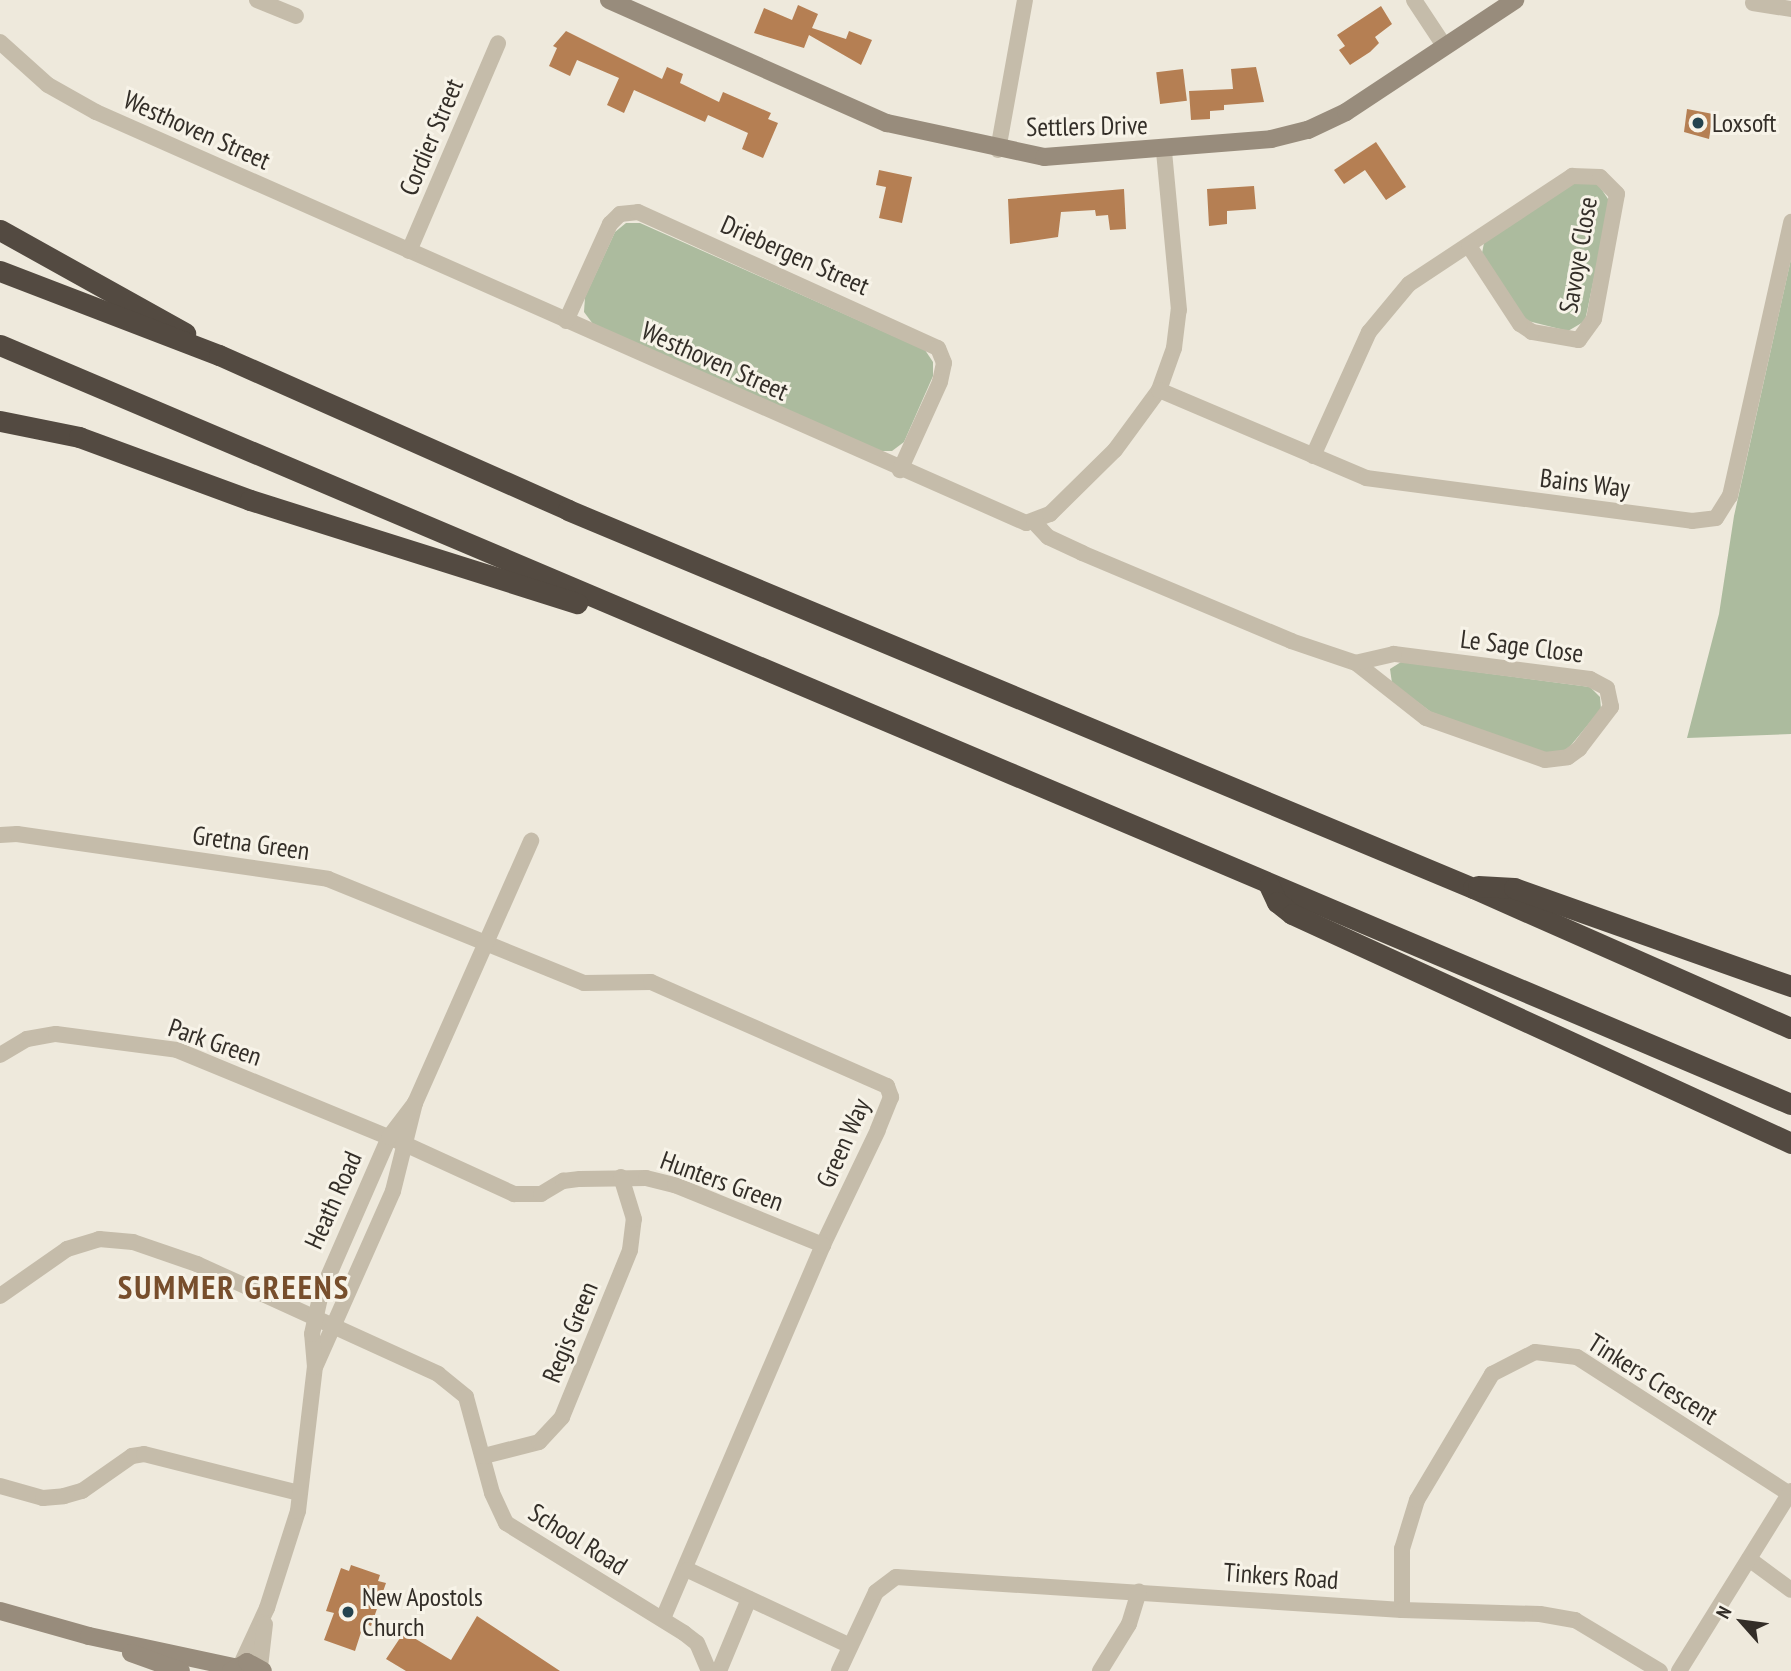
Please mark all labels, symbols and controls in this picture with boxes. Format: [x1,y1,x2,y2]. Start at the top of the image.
street label: Cordier Street [392,74,470,200]
street label: Westhoven Street [119,84,275,176]
place label: Loxsoft [1712,107,1776,139]
street label: Settlers Drive [1026,109,1148,143]
marker: Loxsoft [1690,115,1706,131]
street label: Savoye Close [1552,195,1604,315]
street label: Driebergen Street [716,208,874,302]
street label: Westhoven Street [637,315,793,407]
street label: Bains Way [1538,462,1632,504]
street label: Le Sage Close [1459,623,1585,669]
street label: Gretna Green [191,819,311,867]
street label: Park Green [164,1012,266,1072]
street label: Green Way [809,1093,877,1193]
street label: Hunters Green [656,1144,788,1218]
street label: Heath Road [298,1146,368,1254]
district label: SUMMER GREENS [119,1267,349,1307]
street label: Regis Green [536,1277,604,1387]
street label: Tinkers Crescent [1582,1327,1724,1431]
street label: School Road [523,1497,633,1581]
street label: Tinkers Road [1223,1556,1339,1596]
place label: New Apostols Church [362,1581,484,1642]
north arrow [1707,1587,1777,1657]
text: N [1710,1602,1736,1622]
marker: New Apostols Church [340,1604,356,1620]

